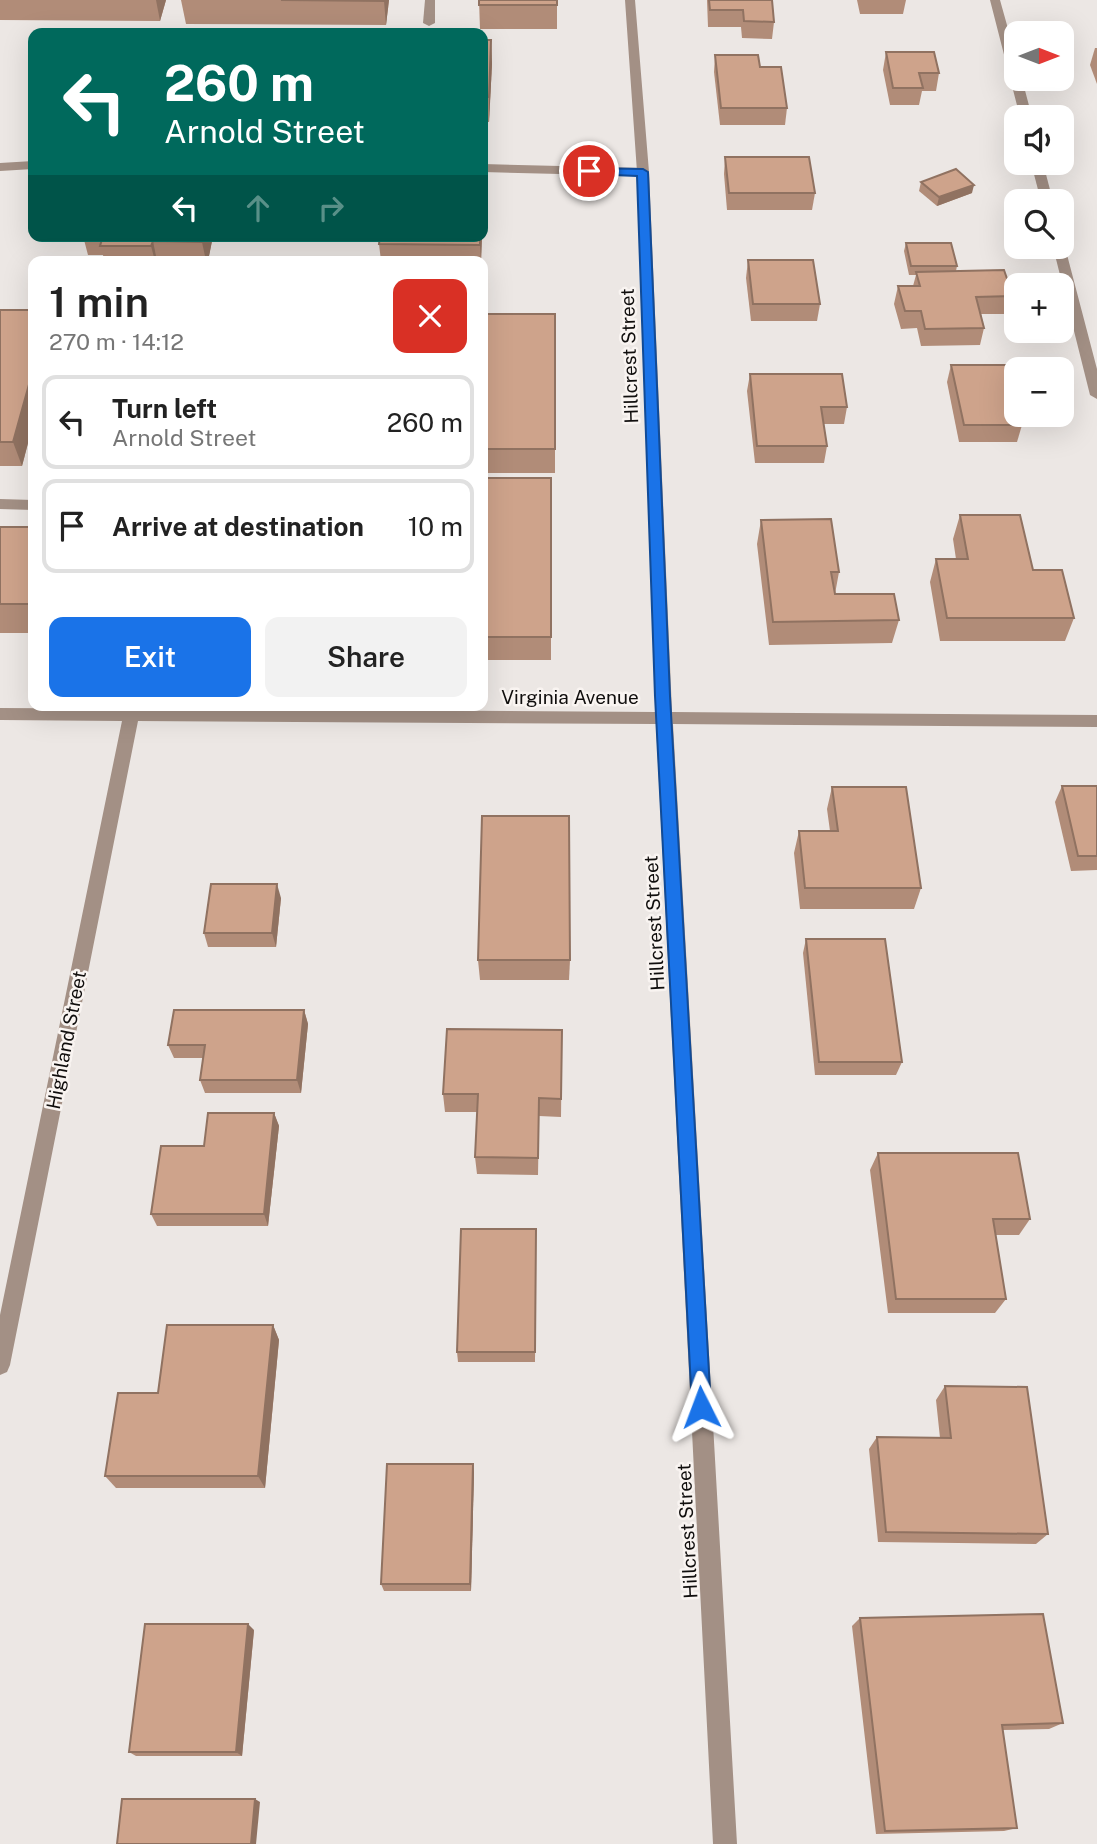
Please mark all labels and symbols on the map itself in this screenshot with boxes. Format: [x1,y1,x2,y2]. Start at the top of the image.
north arrow [1004,21,1074,91]
pin [559,141,619,201]
street label: Hillcrest Street [616,288,642,424]
street label: Virginia Avenue [501,686,639,708]
street label: Hillcrest Street [639,855,669,991]
street label: Highland Street [42,969,90,1111]
position arrow [664,1370,738,1444]
street label: Hillcrest Street [672,1463,702,1599]

